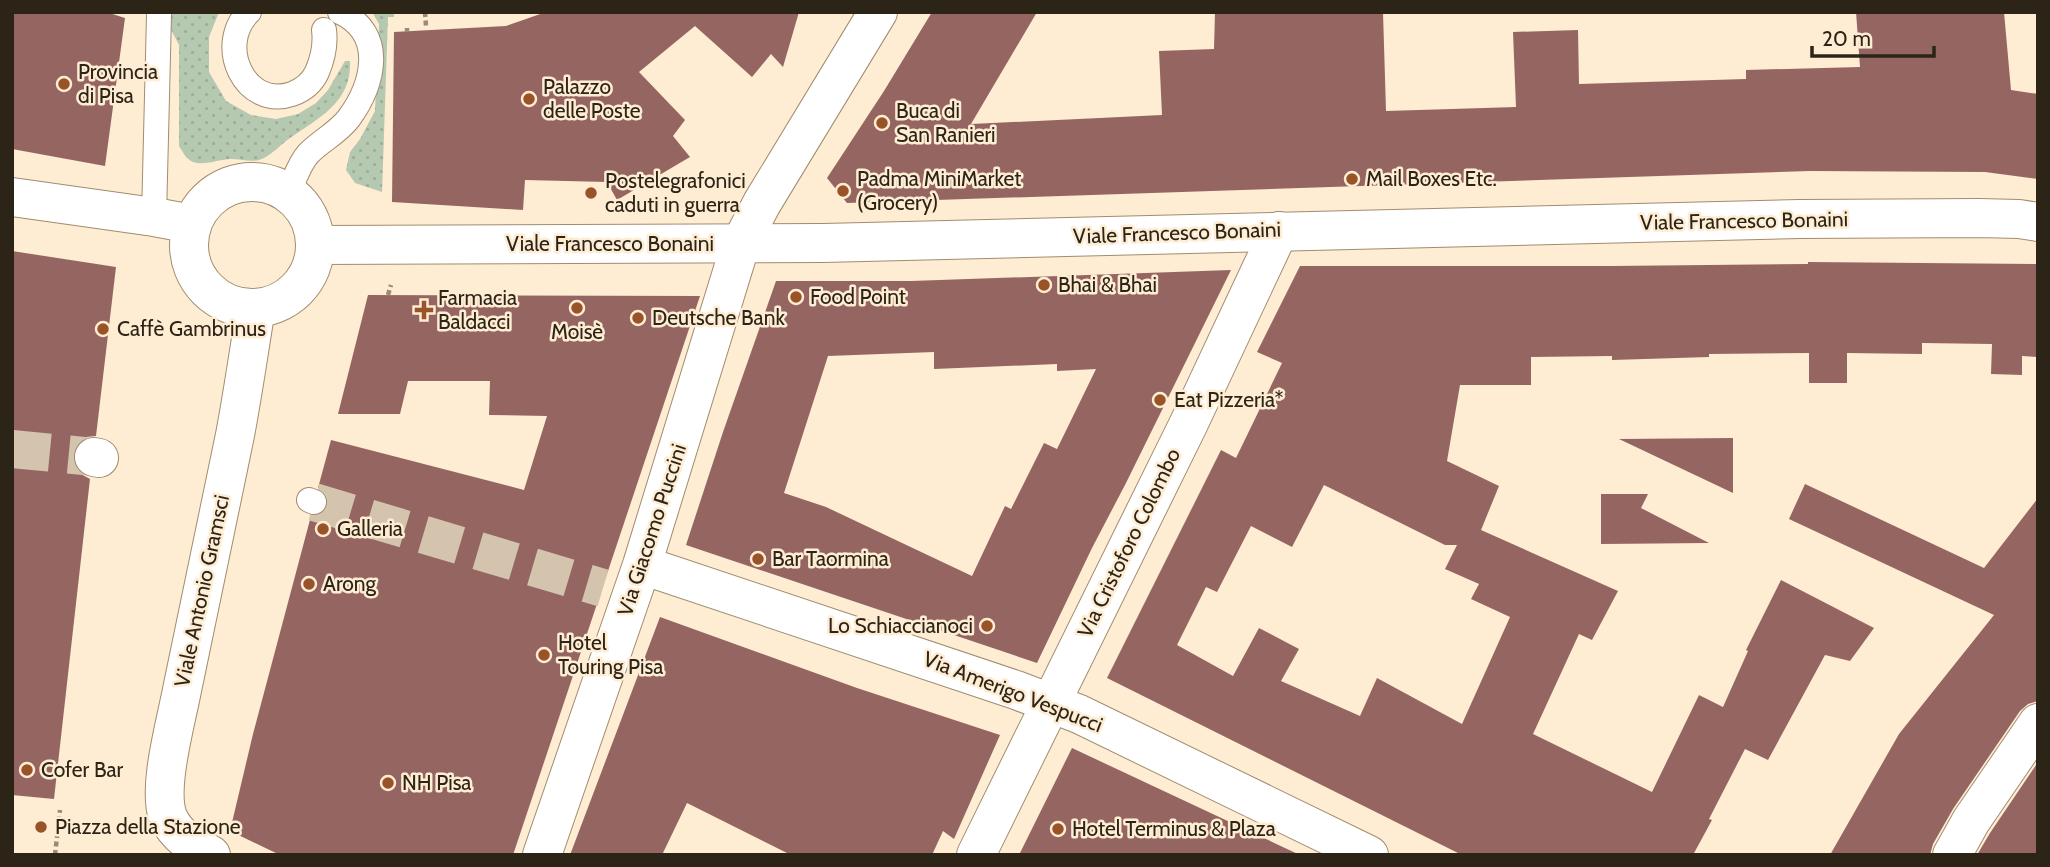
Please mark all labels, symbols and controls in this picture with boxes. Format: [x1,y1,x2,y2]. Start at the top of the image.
scale bar [1812,14,1934,58]
text: 20 m [1822,26,1871,51]
place label: Provincia di Pisa [78,59,158,108]
place label: Palazzo delle Poste [543,74,641,123]
marker: Provincia di Pisa [56,76,72,92]
marker: Palazzo delle Poste [521,91,537,107]
place label: Buca di San Ranieri [896,98,995,147]
marker: Buca di San Ranieri [874,115,890,131]
place label: Padma MiniMarket (Grocery) [857,166,1021,215]
place label: Mail Boxes Etc. [1366,166,1497,191]
place label: Postelegrafonici caduti in guerra [605,168,746,217]
marker: Mail Boxes Etc. [1344,171,1360,187]
marker: Padma MiniMarket (Grocery) [835,183,851,199]
marker: Postelegrafonici caduti in guerra [583,185,599,201]
street label: Viale Francesco Bonaini [1640,206,1848,235]
street label: Viale Francesco Bonaini [1073,216,1281,249]
street label: Viale Francesco Bonaini [506,231,714,256]
place label: Bhai & Bhai [1058,272,1157,297]
marker: Bhai & Bhai [1036,277,1052,293]
place label: Food Point [810,284,906,309]
place label: Farmacia Baldacci [438,285,517,334]
marker: Food Point [788,289,804,305]
marker: Moisè [569,300,585,316]
marker: Farmacia Baldacci [416,302,432,318]
place label: Deutsche Bank [652,305,785,330]
marker: Deutsche Bank [630,310,646,326]
place label: Caffè Gambrinus [117,316,266,341]
place label: Moisè [551,319,603,344]
marker: Caffè Gambrinus [95,321,111,337]
place label: Eat Pizzeria* [1174,387,1284,412]
marker: Eat Pizzeria* [1152,392,1168,408]
street label: Via Giacomo Puccini [612,441,691,619]
street label: Via Cristoforo Colombo [1072,444,1185,641]
street label: Viale Antonio Gramsci [169,493,234,689]
place label: Galleria [337,516,403,541]
marker: Galleria [315,521,331,537]
place label: Bar Taormina [772,546,889,571]
marker: Bar Taormina [750,551,766,567]
place label: Arong [323,571,377,596]
marker: Arong [301,576,317,592]
place label: Lo Schiaccianoci [828,613,973,638]
marker: Lo Schiaccianoci [979,618,995,634]
place label: Hotel Touring Pisa [558,630,663,679]
street label: Via Amerigo Vespucci [920,646,1106,737]
marker: Hotel Touring Pisa [536,647,552,663]
place label: Cofer Bar [41,757,124,782]
marker: Cofer Bar [19,762,35,778]
place label: NH Pisa [402,770,471,795]
marker: NH Pisa [380,775,396,791]
place label: Piazza della Stazione [55,814,241,839]
place label: Hotel Terminus & Plaza [1072,816,1276,841]
marker: Piazza della Stazione [33,819,49,835]
marker: Hotel Terminus & Plaza [1050,821,1066,837]

